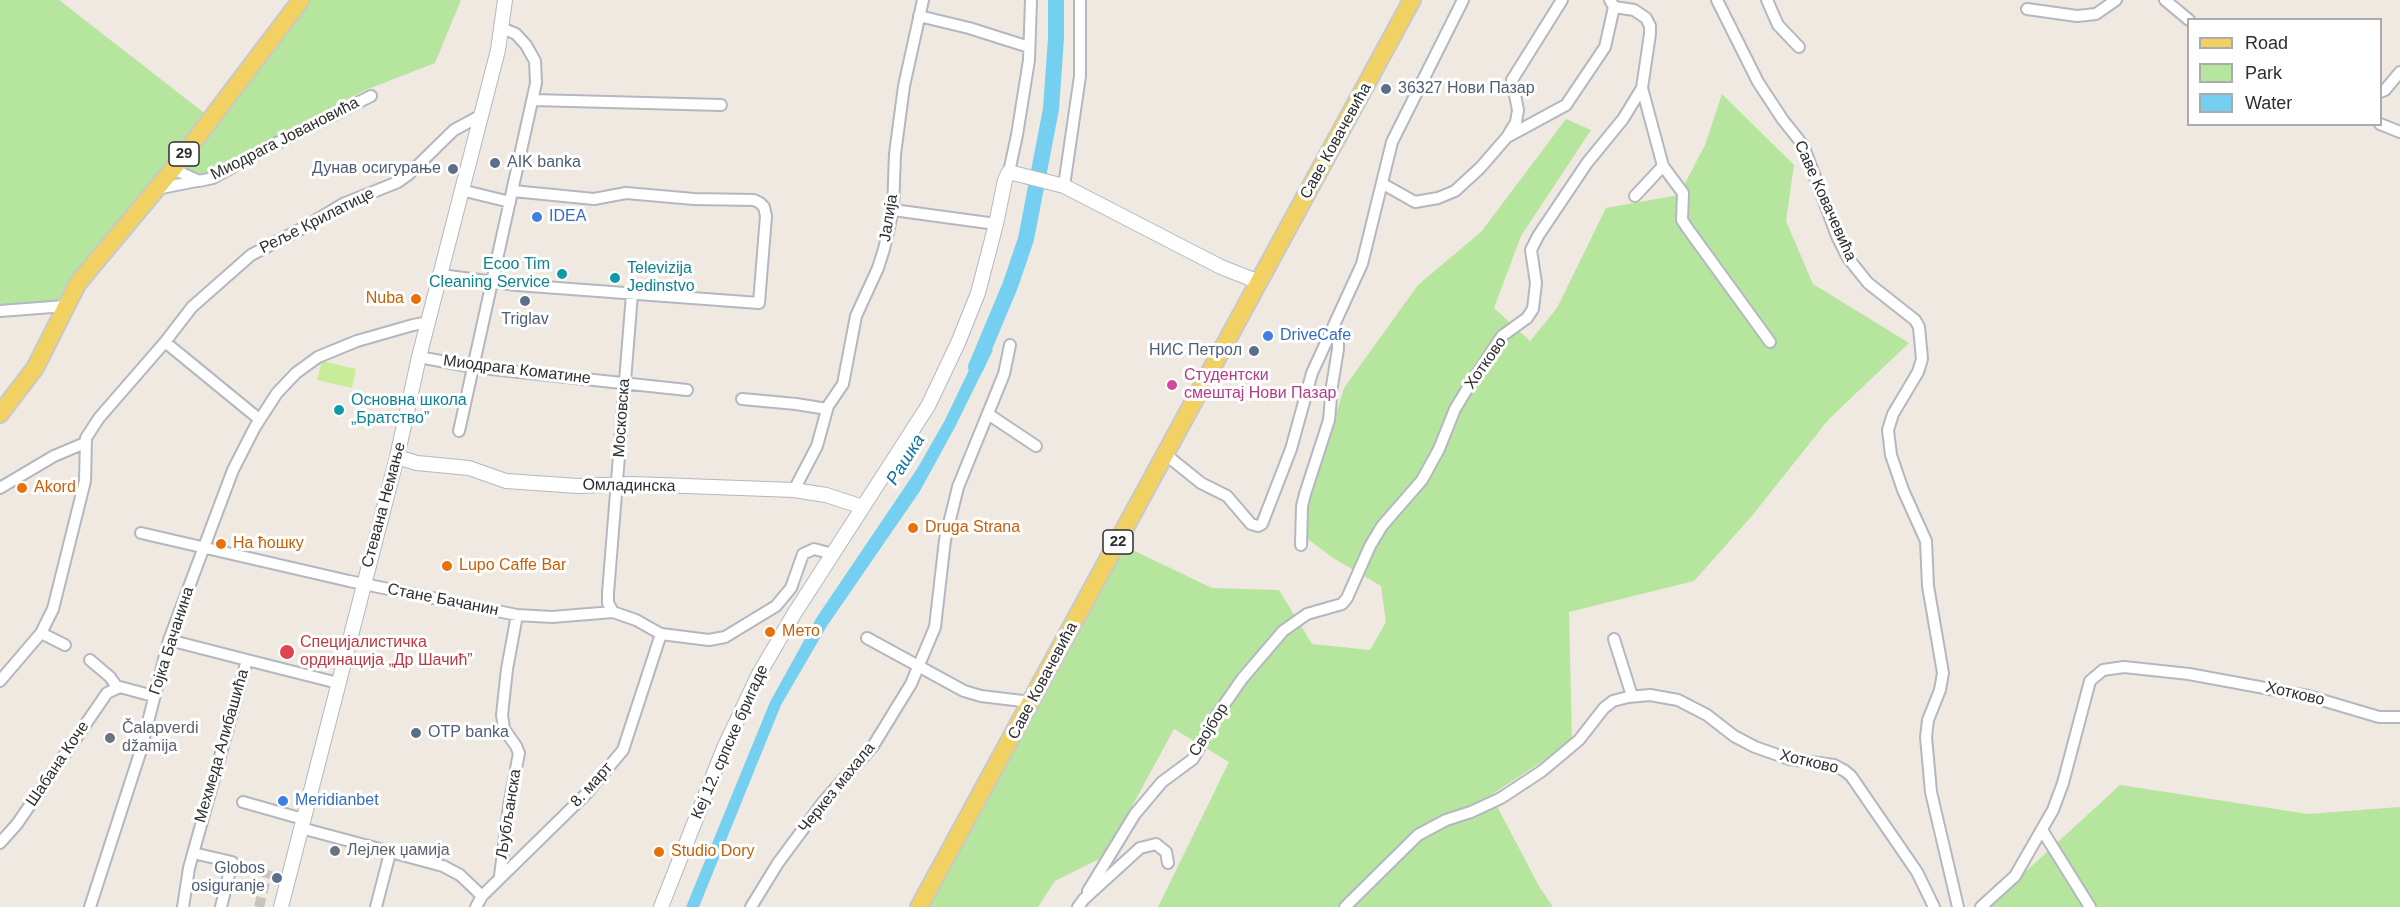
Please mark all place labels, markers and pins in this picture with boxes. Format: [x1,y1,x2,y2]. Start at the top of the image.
place label: 36327 Нови Пазар [1398,79,1535,99]
marker: 36327 Нови Пазар [1379,82,1393,96]
place label: AIK banka [507,153,581,173]
marker: AIK banka [488,156,502,170]
place label: Дунав осигурање [312,159,441,179]
marker: Дунав осигурање [446,162,460,176]
place label: IDEA [549,207,586,227]
marker: IDEA [530,210,544,224]
place label: Ecoo Tim Cleaning Service [429,255,550,293]
place label: Televizija Jedinstvo [627,259,695,297]
marker: Ecoo Tim Cleaning Service [555,267,569,281]
marker: Televizija Jedinstvo [608,271,622,285]
place label: Nuba [366,289,404,309]
marker: Nuba [409,292,423,306]
marker: Triglav [518,294,532,308]
place label: Triglav [501,310,549,330]
place label: DriveCafe [1280,326,1351,346]
marker: DriveCafe [1261,329,1275,343]
place label: НИС Петрол [1149,341,1242,361]
marker: НИС Петрол [1247,344,1261,358]
place label: Студентски смештај Нови Пазар [1184,366,1336,404]
marker: Студентски смештај Нови Пазар [1165,378,1179,392]
place label: Основна школа „Братство” [351,391,467,429]
marker: Основна школа „Братство” [332,403,346,417]
place label: Akord [34,478,76,498]
marker: Akord [15,481,29,495]
place label: Druga Strana [925,518,1020,538]
marker: Druga Strana [906,521,920,535]
place label: На ћошку [233,534,304,554]
marker: На ћошку [214,537,228,551]
place label: Lupo Caffe Bar [459,556,566,576]
marker: Lupo Caffe Bar [440,559,454,573]
place label: Мето [782,622,820,642]
marker: Мето [763,625,777,639]
place label: Специјалистичка ординација „Др Шачић” [300,633,473,671]
marker: Специјалистичка ординација „Др Шачић” [278,643,296,661]
place label: Čalapverdi džamija [122,719,198,757]
place label: OTP banka [428,723,509,743]
marker: OTP banka [409,726,423,740]
marker: Čalapverdi džamija [103,731,117,745]
place label: Meridianbet [295,791,379,811]
marker: Meridianbet [276,794,290,808]
place label: Лејлек џамија [347,841,450,861]
place label: Studio Dory [671,842,755,862]
marker: Лејлек џамија [328,844,342,858]
marker: Studio Dory [652,845,666,859]
place label: Globos osiguranje [191,859,265,897]
marker: Globos osiguranje [270,871,284,885]

